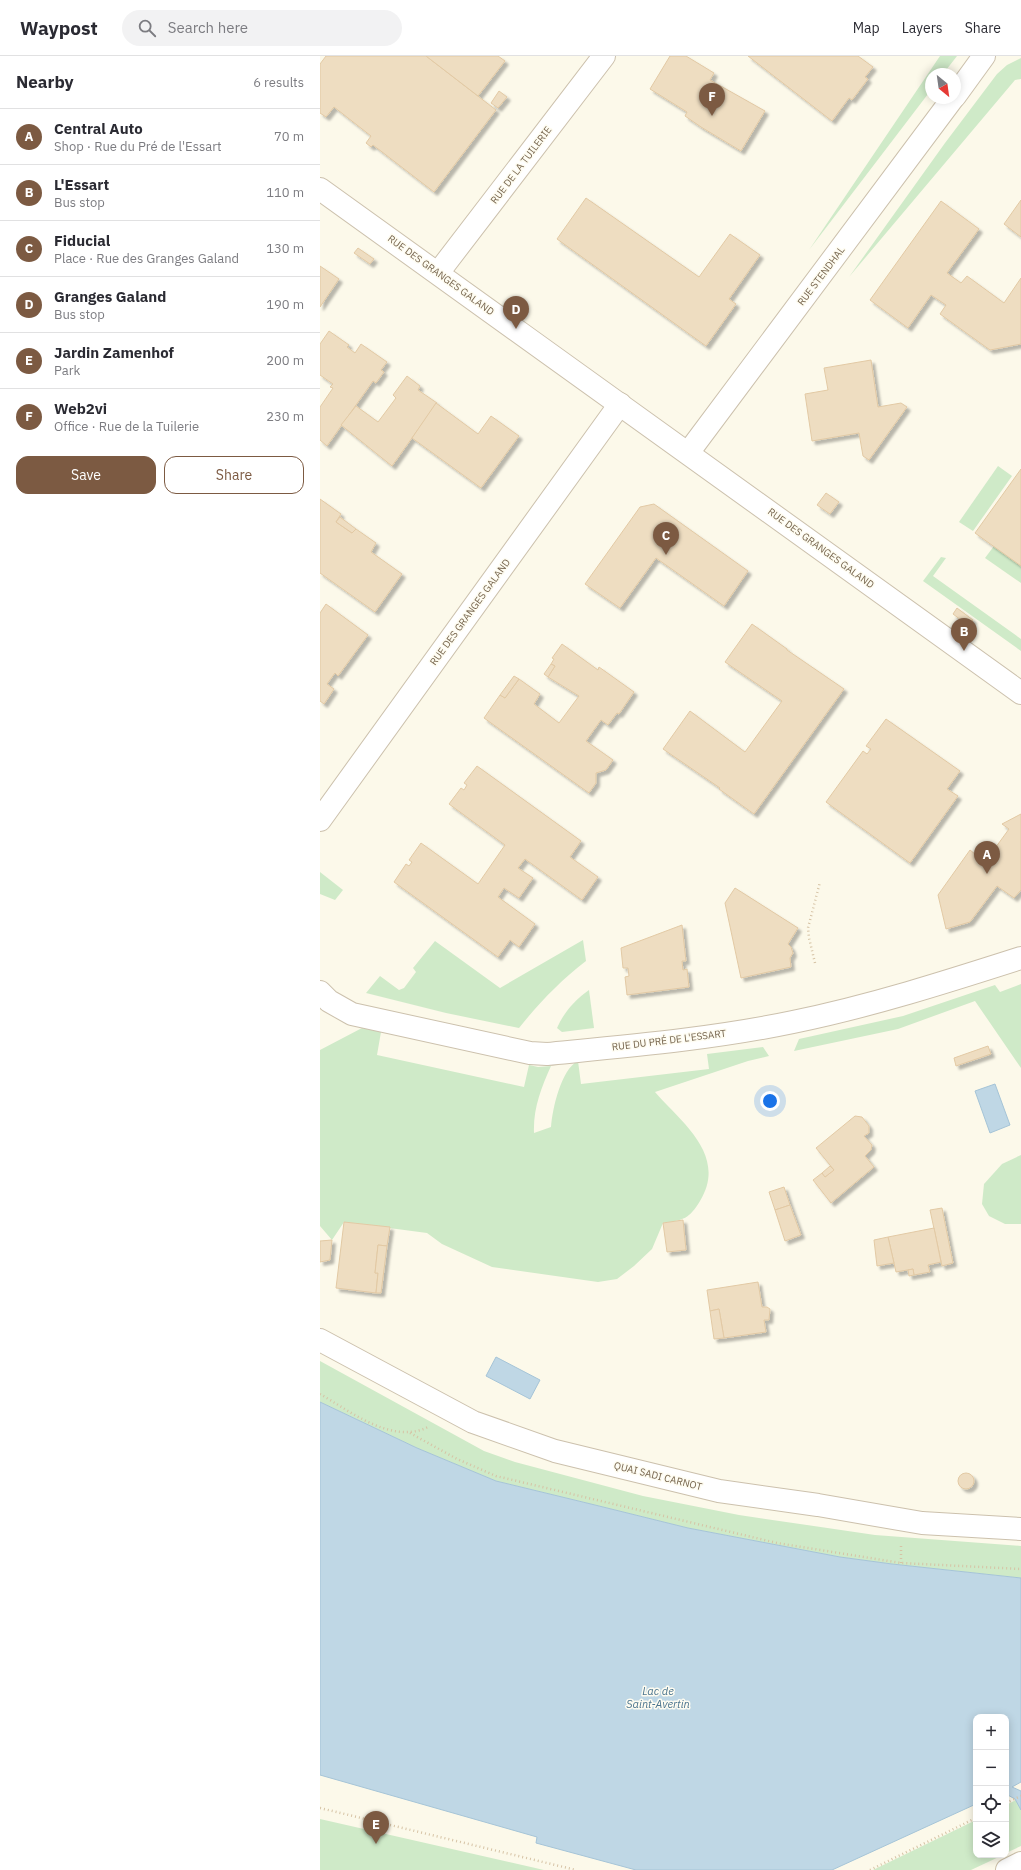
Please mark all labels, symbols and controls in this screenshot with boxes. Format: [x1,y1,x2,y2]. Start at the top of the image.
search box [122,10,402,46]
text: Waypost [20,16,98,40]
icon: search [136,17,158,39]
text: Search here [168,18,248,37]
text: Map [853,19,880,37]
text: Layers [902,19,943,37]
text: Share [965,19,1001,37]
north arrow [925,68,961,104]
text: Nearby [16,71,74,93]
text: 6 results [253,74,304,91]
pin: F [699,83,725,116]
text: Central Auto [54,119,143,138]
street label: RUE DE LA TUILERIE [488,124,554,206]
text: A [25,128,33,145]
text: 70 m [274,128,304,145]
text: Shop · Rue du Pré de l'Essart [54,138,222,155]
text: L'Essart [54,175,109,194]
text: B [25,184,33,201]
text: 110 m [266,184,304,201]
text: Bus stop [54,194,105,211]
text: Fiducial [54,231,110,250]
street label: RUE DES GRANGES GALAND [385,232,497,318]
text: C [25,240,33,257]
text: 130 m [266,240,304,257]
street label: RUE STENDHAL [795,244,847,308]
text: Place · Rue des Granges Galand [54,250,239,267]
text: Granges Galand [54,287,166,306]
text: D [24,296,34,313]
text: 190 m [266,296,304,313]
pin: D [503,296,529,329]
text: Bus stop [54,306,105,323]
text: Jardin Zamenhof [54,343,174,362]
text: E [25,352,33,369]
text: 200 m [266,352,304,369]
text: Park [54,362,80,379]
text: Web2vi [54,399,107,418]
text: F [25,408,33,425]
text: 230 m [266,408,304,425]
text: Office · Rue de la Tuilerie [54,418,199,435]
button: Save [16,456,156,494]
button: Share [164,456,304,494]
street label: RUE DES GRANGES GALAND [765,505,877,591]
pin: C [653,522,679,555]
street label: RUE DES GRANGES GALAND [427,556,513,668]
pin: B [951,618,977,651]
pin: A [974,841,1000,874]
street label: RUE DU PRÉ DE L'ESSART [611,1027,727,1053]
your location [760,1091,780,1111]
street label: QUAI SADI CARNOT [613,1459,704,1493]
water label: Lac de Saint-Avertin [626,1684,690,1711]
map controls [973,1714,1009,1858]
button: + [973,1714,1009,1750]
button: − [973,1750,1009,1786]
button: locate [973,1786,1009,1822]
pin: E [363,1811,389,1844]
button: layers [973,1822,1009,1858]

